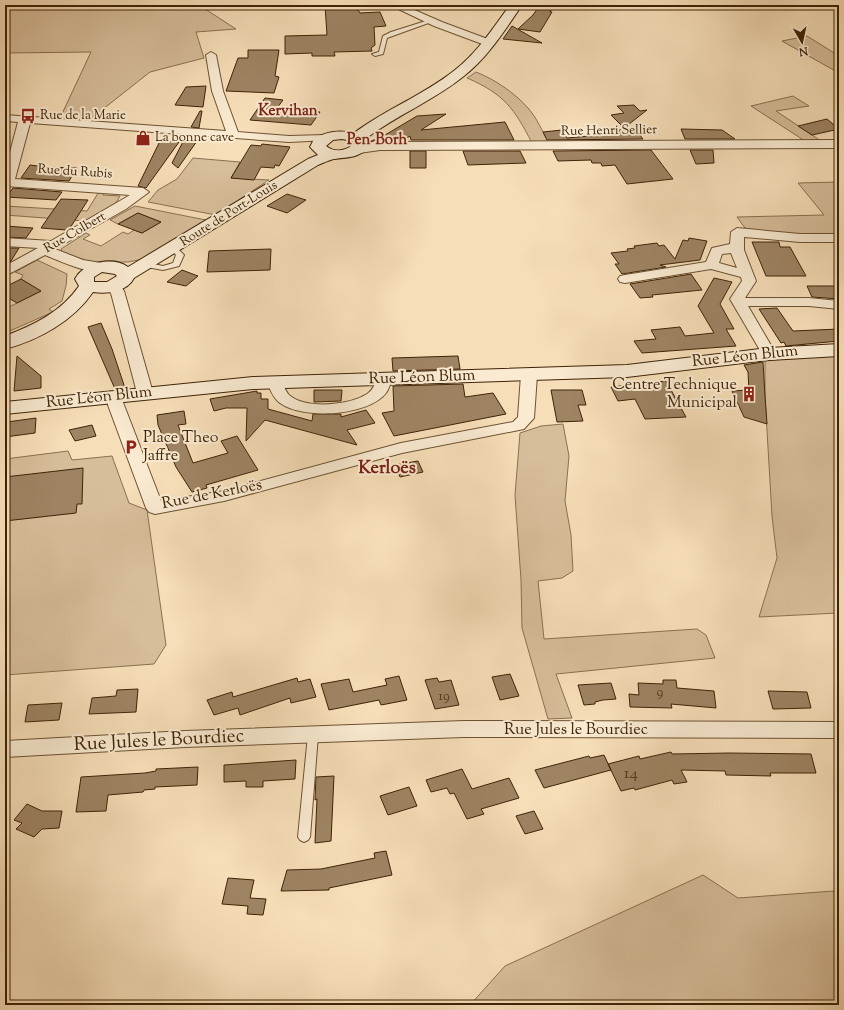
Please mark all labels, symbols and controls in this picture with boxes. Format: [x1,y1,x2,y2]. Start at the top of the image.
north arrow [782,22,822,62]
text: N [798,42,810,60]
district label: Kervihan [258,101,318,122]
bus stop icon: Rue de la Marie [19,107,37,125]
place label: Rue de la Marie [40,107,126,125]
street label: Rue Henri Sellier [561,121,657,141]
shop icon: La bonne cave [134,129,152,147]
place label: La bonne cave [155,129,234,147]
district label: Pen-Borh [347,130,408,151]
street label: Rue du Rubis [37,160,113,184]
street label: Route de Port-Louis [177,177,281,251]
street label: Rue Colbert [41,208,110,258]
street label: Rue Léon Blum [691,340,799,374]
street label: Rue Léon Blum [368,365,476,391]
place label: Centre Technique Municipal [612,374,738,415]
street label: Rue Léon Blum [45,381,153,415]
building icon: Centre Technique Municipal [740,385,758,403]
place label: Place Theo Jaffre [142,427,219,468]
parking icon: Place Theo Jaffre [122,438,140,456]
district label: Kerloës [358,456,416,482]
street label: Rue de Kerloës [160,474,264,516]
house number: 9 [657,683,664,703]
house number: 19 [438,687,450,707]
street label: Rue Jules le Bourdiec [504,719,648,742]
street label: Rue Jules le Bourdiec [73,723,245,759]
house number: 14 [624,762,639,786]

